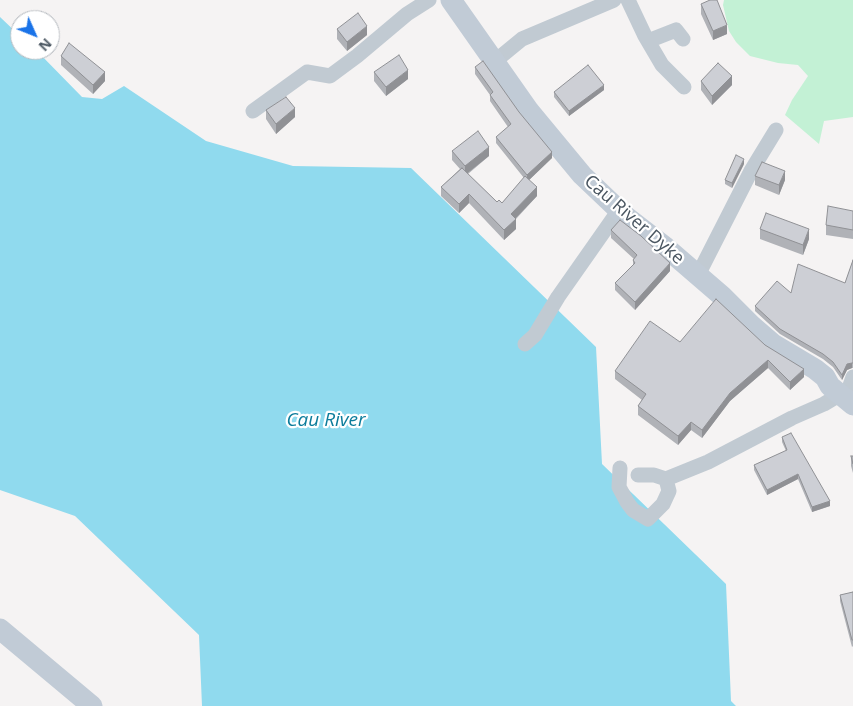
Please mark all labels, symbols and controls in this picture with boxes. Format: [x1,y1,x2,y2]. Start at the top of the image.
north arrow [10,10,60,60]
text: N [35,34,56,56]
street label: Cau River Dyke [580,171,688,269]
water label: Cau River [286,410,366,432]

